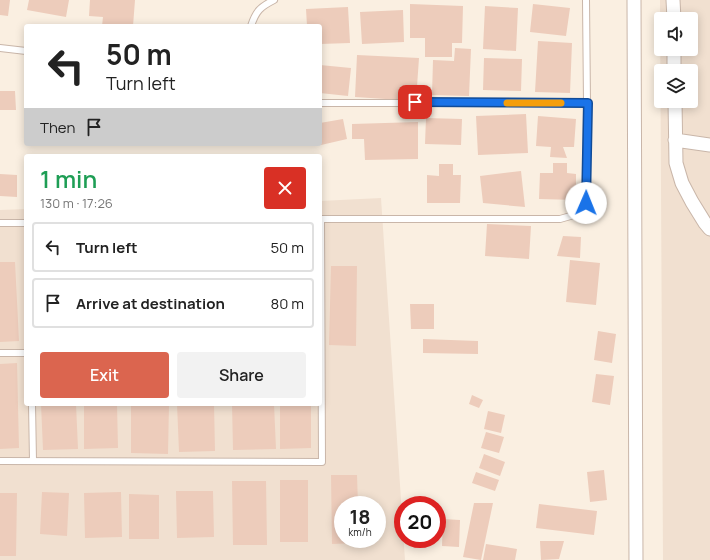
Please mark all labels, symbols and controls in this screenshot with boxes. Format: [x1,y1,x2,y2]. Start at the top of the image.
map controls [654,12,698,108]
button: sound [654,12,698,56]
text: 50 m [106,35,172,73]
icon: left [40,40,92,92]
button: layers [654,64,698,108]
text: Turn left [106,71,176,95]
pin [398,85,432,119]
icon: arrive [404,91,426,113]
icon: arrive [83,116,105,138]
text: Then [40,117,75,138]
text: 1 min [40,162,97,195]
button: close [264,167,306,209]
position arrow [565,182,607,224]
text: 130 m · 17:26 [40,194,113,212]
icon: left [42,236,64,258]
text: Turn left [76,237,138,258]
text: 50 m [270,237,304,258]
icon: arrive [42,292,64,314]
text: Arrive at destination [76,293,225,314]
text: 80 m [270,293,304,314]
button: Exit [40,352,169,398]
button: Share [177,352,306,398]
speed limit sign: 20 [394,496,446,548]
text: 18 [349,503,371,530]
text: km/h [348,525,372,539]

